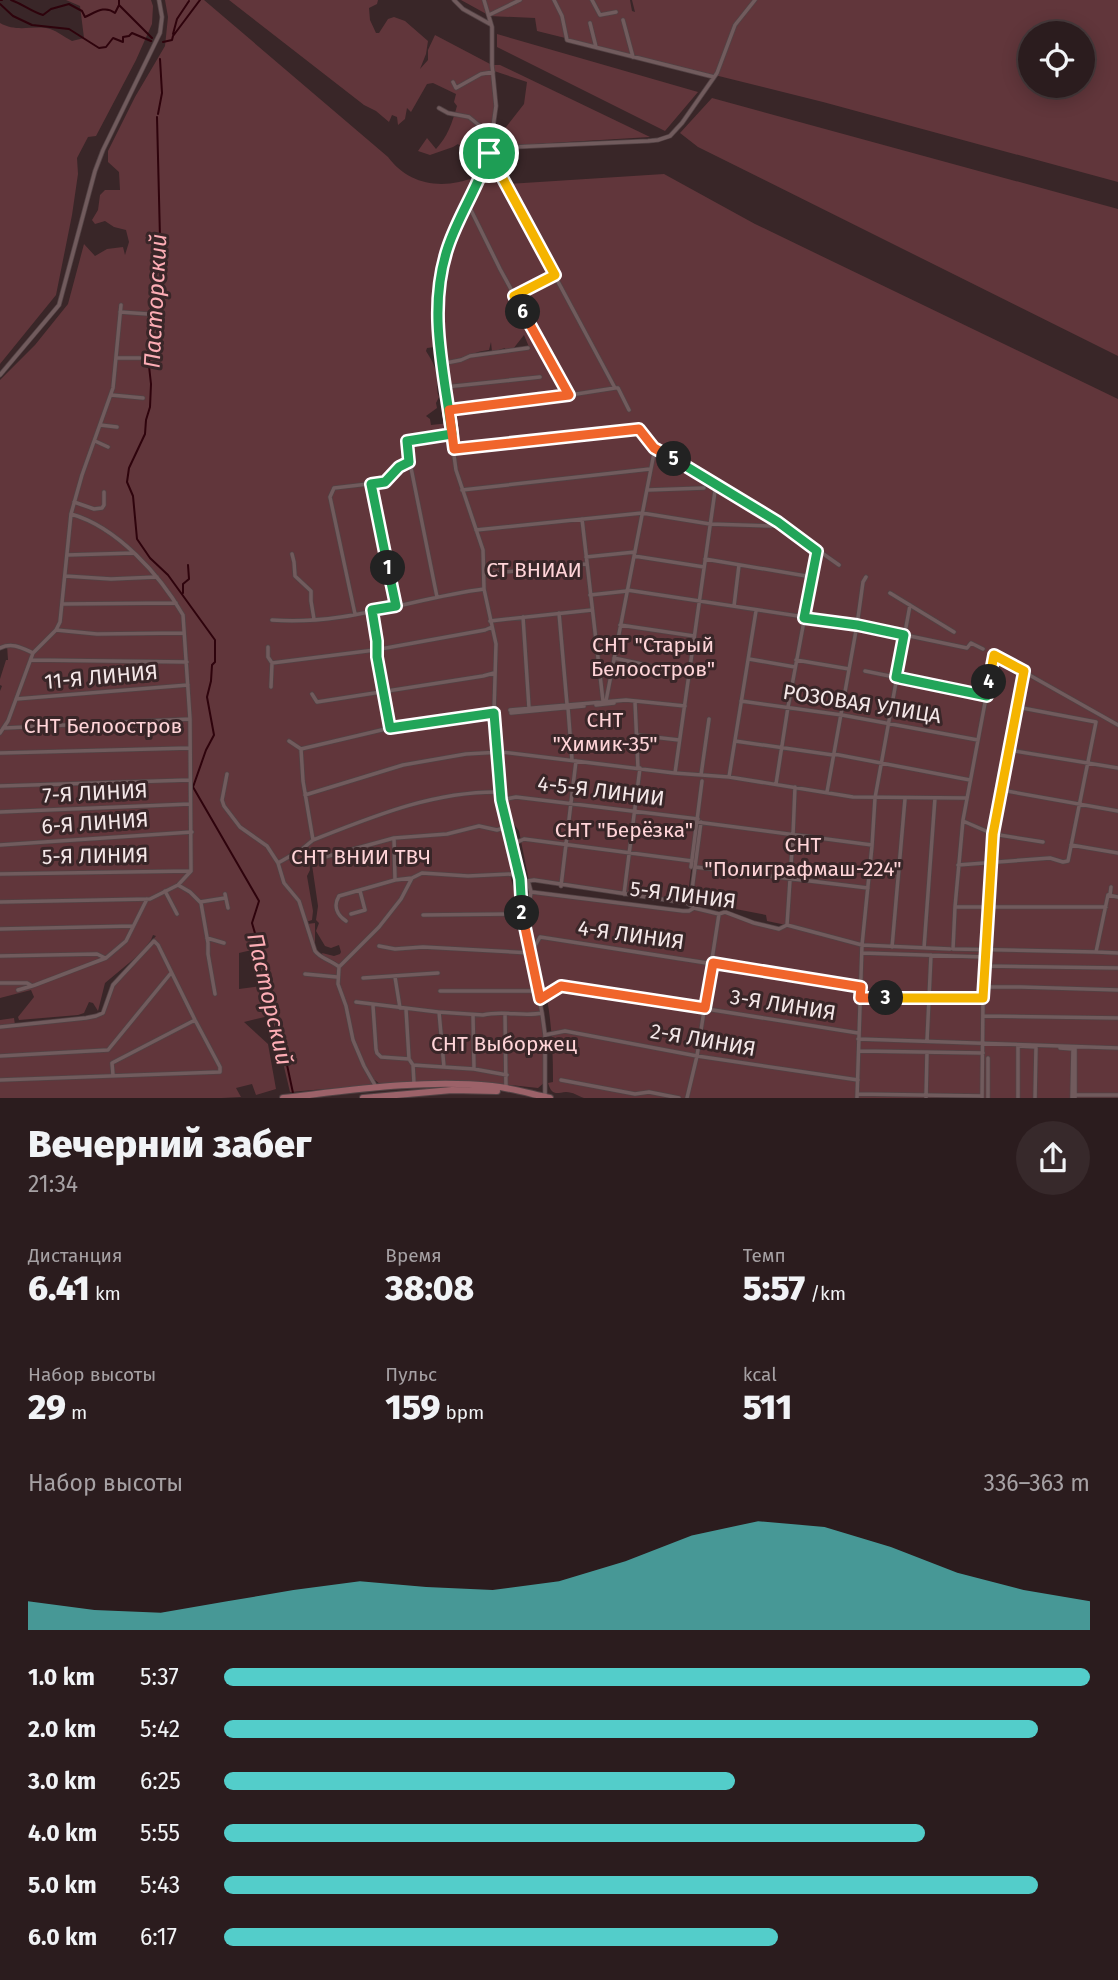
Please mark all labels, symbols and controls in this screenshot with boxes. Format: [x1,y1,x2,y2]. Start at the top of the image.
map controls [1018,21,1095,98]
button: locate [1018,21,1095,98]
pin [459,123,519,183]
icon: arrive [470,134,508,172]
water label: Пасторский [137,233,173,369]
pin: 6 [505,294,540,330]
text: 6 [517,300,528,323]
pin: 5 [656,442,692,476]
text: 5 [668,447,679,470]
pin: 1 [370,550,406,586]
text: 1 [383,556,392,579]
park label: СТ ВНИАИ [486,557,582,583]
park label: СНТ "Старый Белоостров" [591,632,715,682]
street label: 11-Я ЛИНИЯ [43,659,159,695]
pin: 4 [972,664,1006,700]
text: 4 [983,670,994,693]
street label: РОЗОВАЯ УЛИЦА [781,679,943,729]
park label: СНТ "Химик-35" [552,707,658,757]
park label: СНТ Белоостров [24,713,182,739]
street label: 4-5-Я ЛИНИИ [536,770,666,812]
street label: 7-Я ЛИНИЯ [42,777,148,809]
street label: 6-Я ЛИНИЯ [41,806,149,840]
park label: СНТ "Берёзка" [555,817,693,843]
park label: СНТ "Полиграфмаш-224" [704,832,902,882]
street label: 5-Я ЛИНИЯ [42,842,148,870]
park label: СНТ ВНИИ ТВЧ [291,844,431,870]
street label: 5-Я ЛИНИЯ [629,876,737,914]
pin: 2 [504,895,540,930]
text: 2 [517,901,526,924]
street label: 4-Я ЛИНИЯ [576,915,686,955]
water label: Пасторский [241,930,299,1068]
pin: 3 [868,981,903,1016]
street label: 3-Я ЛИНИЯ [728,984,838,1026]
text: 3 [881,986,890,1009]
street label: 2-Я ЛИНИЯ [648,1018,758,1062]
park label: СНТ Выборжец [431,1031,577,1057]
text: Вечерний забег [28,1121,312,1167]
button: share [1016,1121,1090,1195]
text: 21:34 [28,1170,78,1198]
text: Дистанция [28,1244,123,1267]
text: Время [385,1244,442,1267]
text: Темп [743,1244,786,1267]
text: 6.41 [28,1267,90,1309]
text: 38:08 [385,1267,474,1309]
text: 5:57 [743,1267,805,1309]
text: km [90,1282,121,1305]
text: /km [805,1282,846,1305]
text: Набор высоты [28,1363,156,1386]
text: Пульс [385,1363,437,1386]
text: kcal [743,1363,777,1386]
text: 29 [28,1386,66,1428]
text: 159 [385,1386,440,1428]
text: 511 [743,1386,792,1428]
text: m [66,1401,87,1424]
text: bpm [440,1401,484,1424]
text: Набор высоты [28,1469,183,1497]
text: 336–363 m [983,1469,1090,1497]
text: 1.0 km [28,1663,95,1691]
text: 5:37 [140,1663,179,1691]
text: 2.0 km [28,1715,96,1743]
text: 5:42 [140,1715,180,1743]
text: 3.0 km [28,1767,96,1795]
text: 6:25 [140,1767,181,1795]
text: 4.0 km [28,1819,97,1847]
text: 5:55 [140,1819,180,1847]
text: 5.0 km [28,1871,97,1899]
text: 5:43 [140,1871,180,1899]
text: 6.0 km [28,1923,97,1951]
text: 6:17 [140,1923,177,1951]

